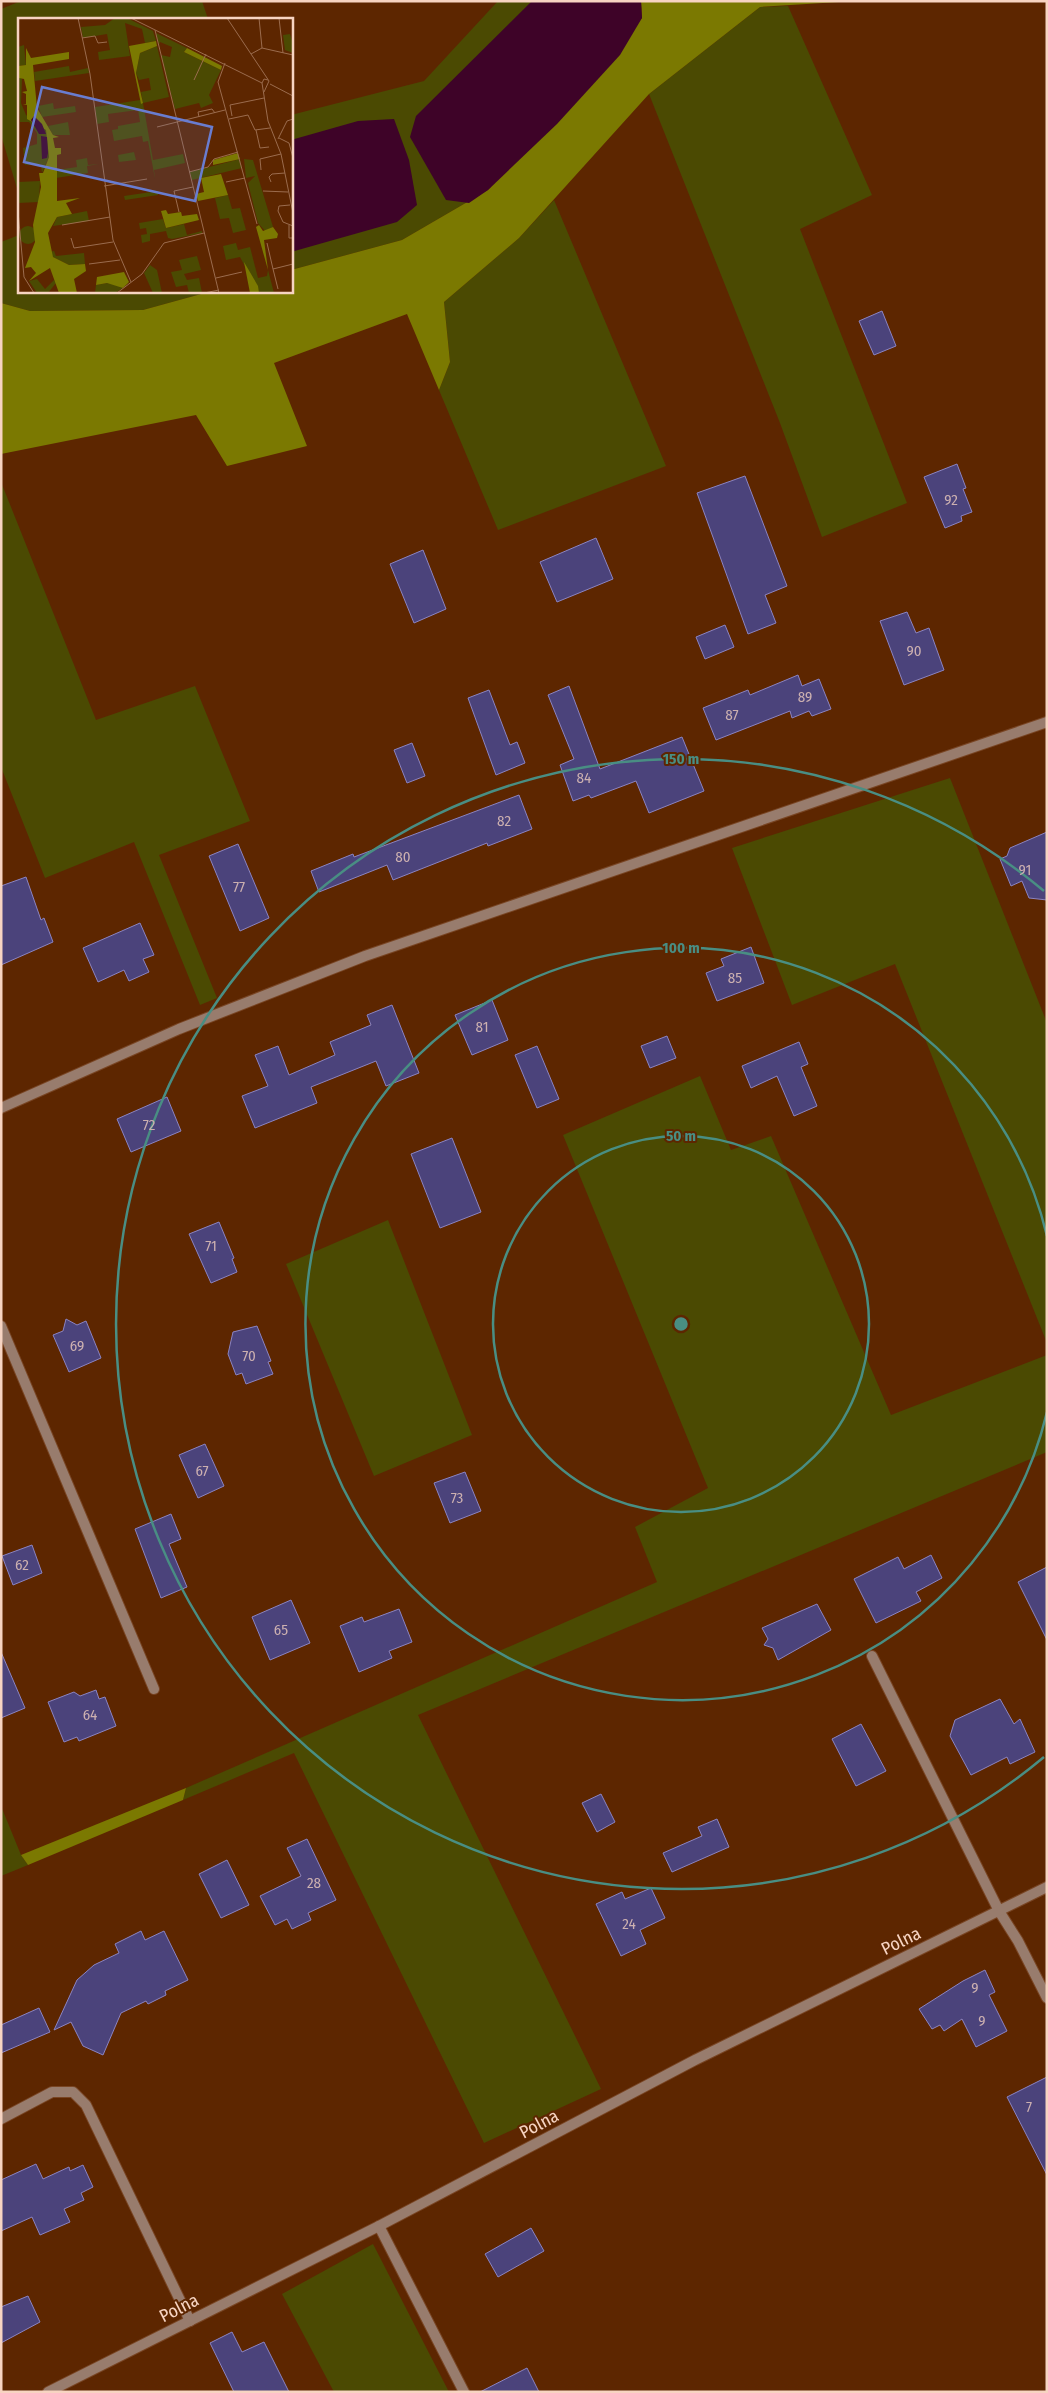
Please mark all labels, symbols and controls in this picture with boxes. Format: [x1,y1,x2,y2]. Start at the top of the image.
inset map [18,18,292,292]
house number: 92 [944,491,958,509]
house number: 90 [906,642,922,660]
house number: 89 [798,688,812,706]
house number: 87 [725,706,739,724]
text: 150 m [663,750,699,768]
house number: 84 [577,769,591,787]
house number: 82 [497,812,511,830]
house number: 80 [395,848,411,866]
house number: 91 [1019,861,1031,879]
house number: 77 [233,878,245,896]
text: 100 m [662,939,700,957]
house number: 85 [728,969,742,987]
house number: 81 [476,1018,488,1036]
house number: 72 [143,1116,156,1134]
text: 50 m [666,1127,696,1145]
house number: 71 [205,1237,217,1255]
centre of rings [672,1315,690,1333]
house number: 69 [70,1337,84,1355]
house number: 70 [242,1347,256,1365]
house number: 67 [195,1462,209,1480]
house number: 73 [451,1489,464,1507]
house number: 62 [15,1556,29,1574]
house number: 65 [274,1621,288,1639]
house number: 64 [83,1706,97,1724]
house number: 28 [307,1874,321,1892]
house number: 24 [622,1915,636,1933]
street label: Polna [878,1922,925,1960]
house number: 9 [971,1979,979,1997]
house number: 9 [978,2012,986,2030]
house number: 7 [1026,2098,1032,2116]
street label: Polna [516,2104,563,2143]
street label: Polna [156,2289,203,2327]

